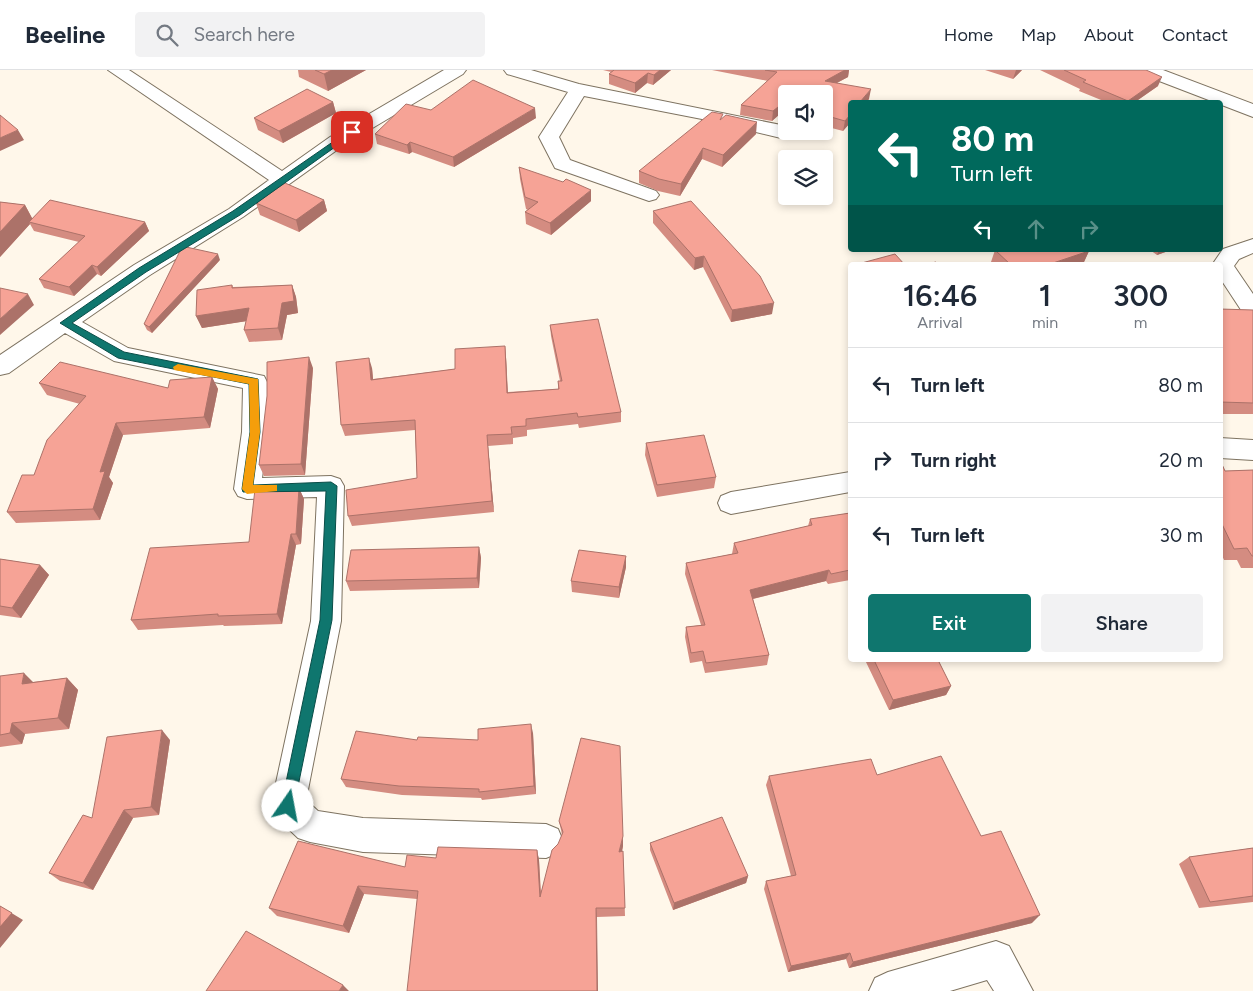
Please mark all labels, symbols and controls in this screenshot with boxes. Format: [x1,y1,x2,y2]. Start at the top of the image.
search box [135,12,485,57]
text: Beeline [25,20,105,49]
icon: search [153,21,181,49]
text: Search here [193,23,295,46]
text: Home [944,24,993,46]
text: Map [1021,24,1056,46]
text: About [1084,24,1134,46]
text: Contact [1162,24,1228,46]
map controls [778,85,833,205]
button: sound [778,85,833,140]
pin [331,111,373,153]
icon: arrive [338,118,366,146]
text: 80 m [951,118,1034,160]
icon: left [868,120,933,185]
button: layers [778,150,833,205]
text: Turn left [951,160,1033,187]
icon: left [969,215,997,243]
icon: ahead [1022,215,1050,243]
icon: right [1075,215,1103,243]
text: 16:46 [903,277,977,314]
text: 1 [1039,277,1051,314]
text: 300 [1113,277,1168,314]
text: Arrival [917,313,963,332]
text: min [1032,313,1058,332]
text: m [1134,313,1147,332]
icon: left [868,371,896,399]
text: Turn left [911,374,985,397]
text: 80 m [1158,374,1203,397]
icon: right [868,446,896,474]
text: Turn right [911,449,997,472]
text: 20 m [1159,449,1203,472]
icon: left [868,521,896,549]
text: Turn left [911,524,985,547]
text: 30 m [1160,524,1203,547]
button: Exit [868,594,1031,652]
button: Share [1041,594,1203,652]
position arrow [261,779,313,831]

